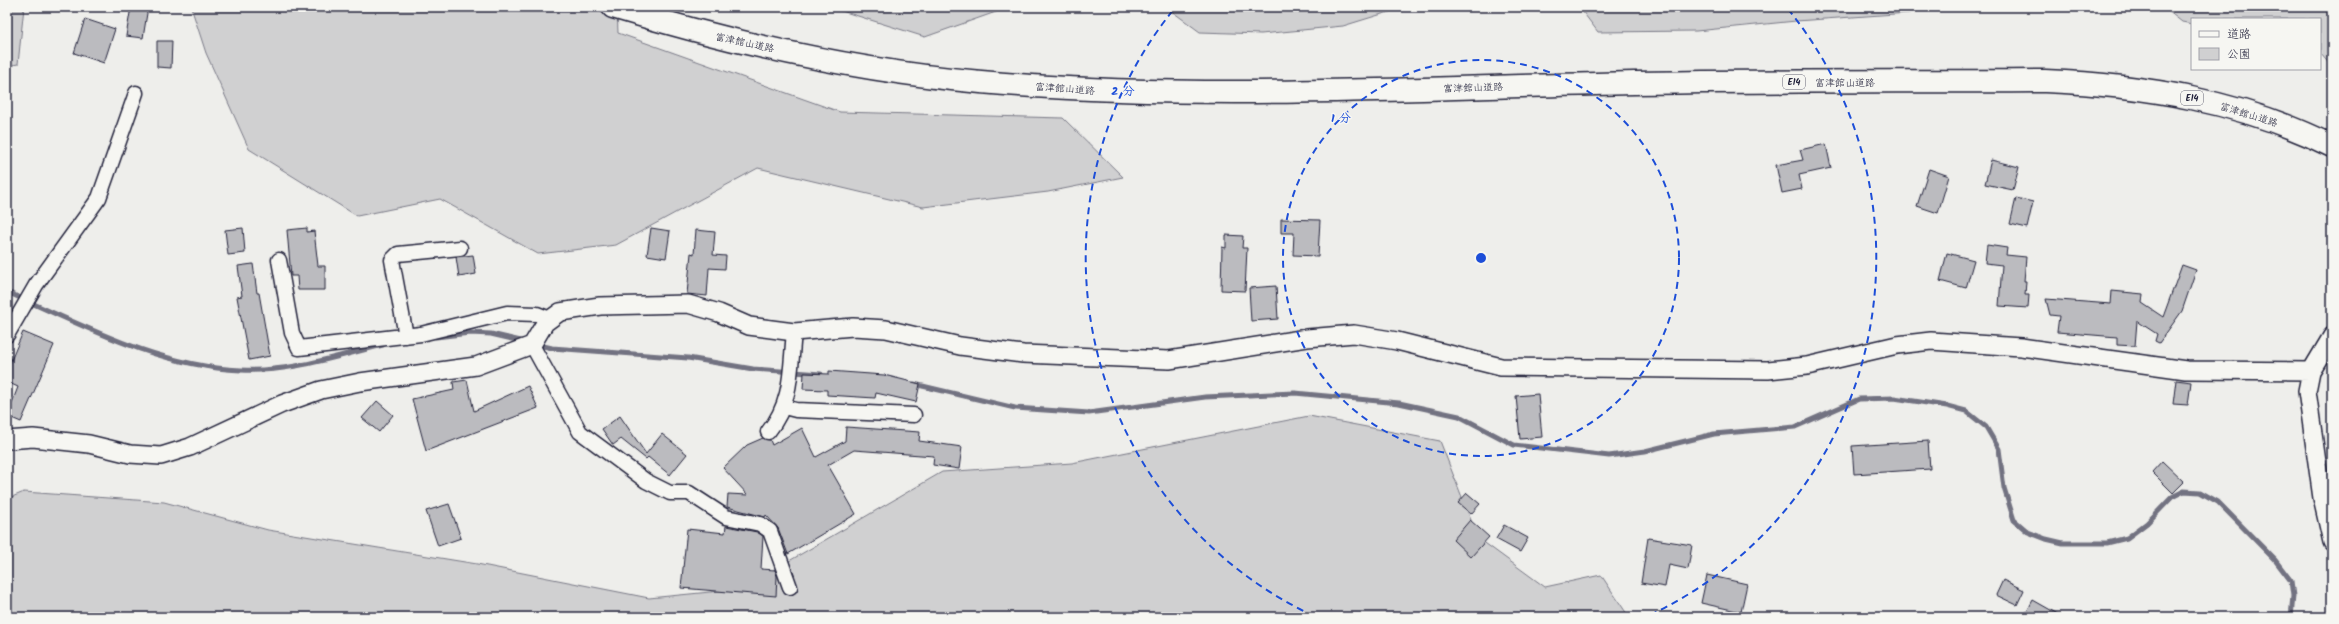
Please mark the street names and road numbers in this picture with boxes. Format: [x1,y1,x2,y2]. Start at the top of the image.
street label: 富津館山道路 [714,29,776,57]
road number: E14 [1783,75,1805,89]
street label: 富津館山道路 [1815,75,1875,91]
street label: 富津館山道路 [1034,79,1095,99]
street label: 富津館山道路 [1443,79,1503,97]
road number: E14 [2181,91,2203,105]
street label: 富津館山道路 [2218,99,2280,131]

